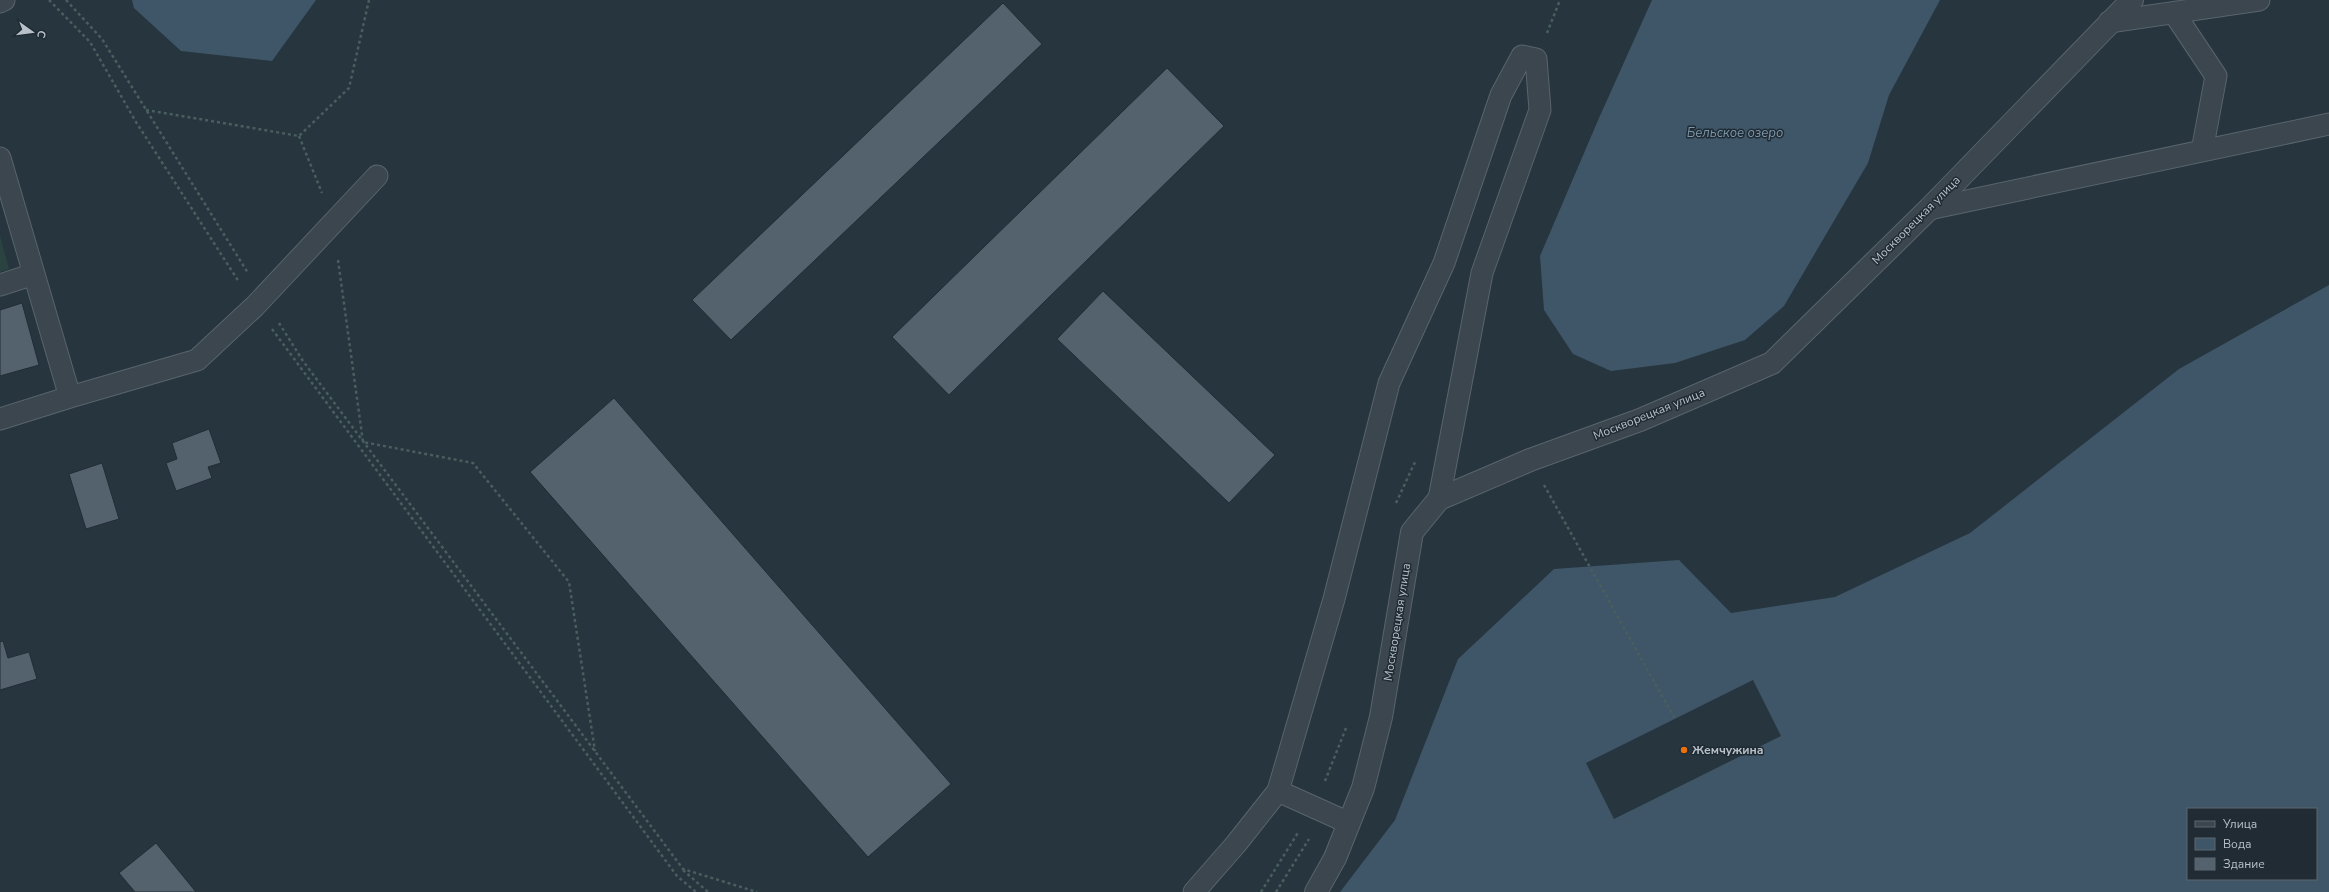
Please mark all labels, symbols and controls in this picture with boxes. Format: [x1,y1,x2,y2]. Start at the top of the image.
north arrow [12,12,52,52]
text: С [33,29,49,40]
water label: Бельское озеро [1687,124,1783,142]
street label: Москворецкая улица [1868,172,1964,268]
street label: Москворецкая улица [1591,384,1707,444]
street label: Москворецкая улица [1380,562,1414,682]
place label: Жемчужина [1692,742,1764,758]
marker: Жемчужина [1679,745,1689,755]
legend [2187,808,2317,880]
text: Улица [2222,816,2257,832]
text: Вода [2223,836,2251,852]
text: Здание [2223,856,2265,872]

